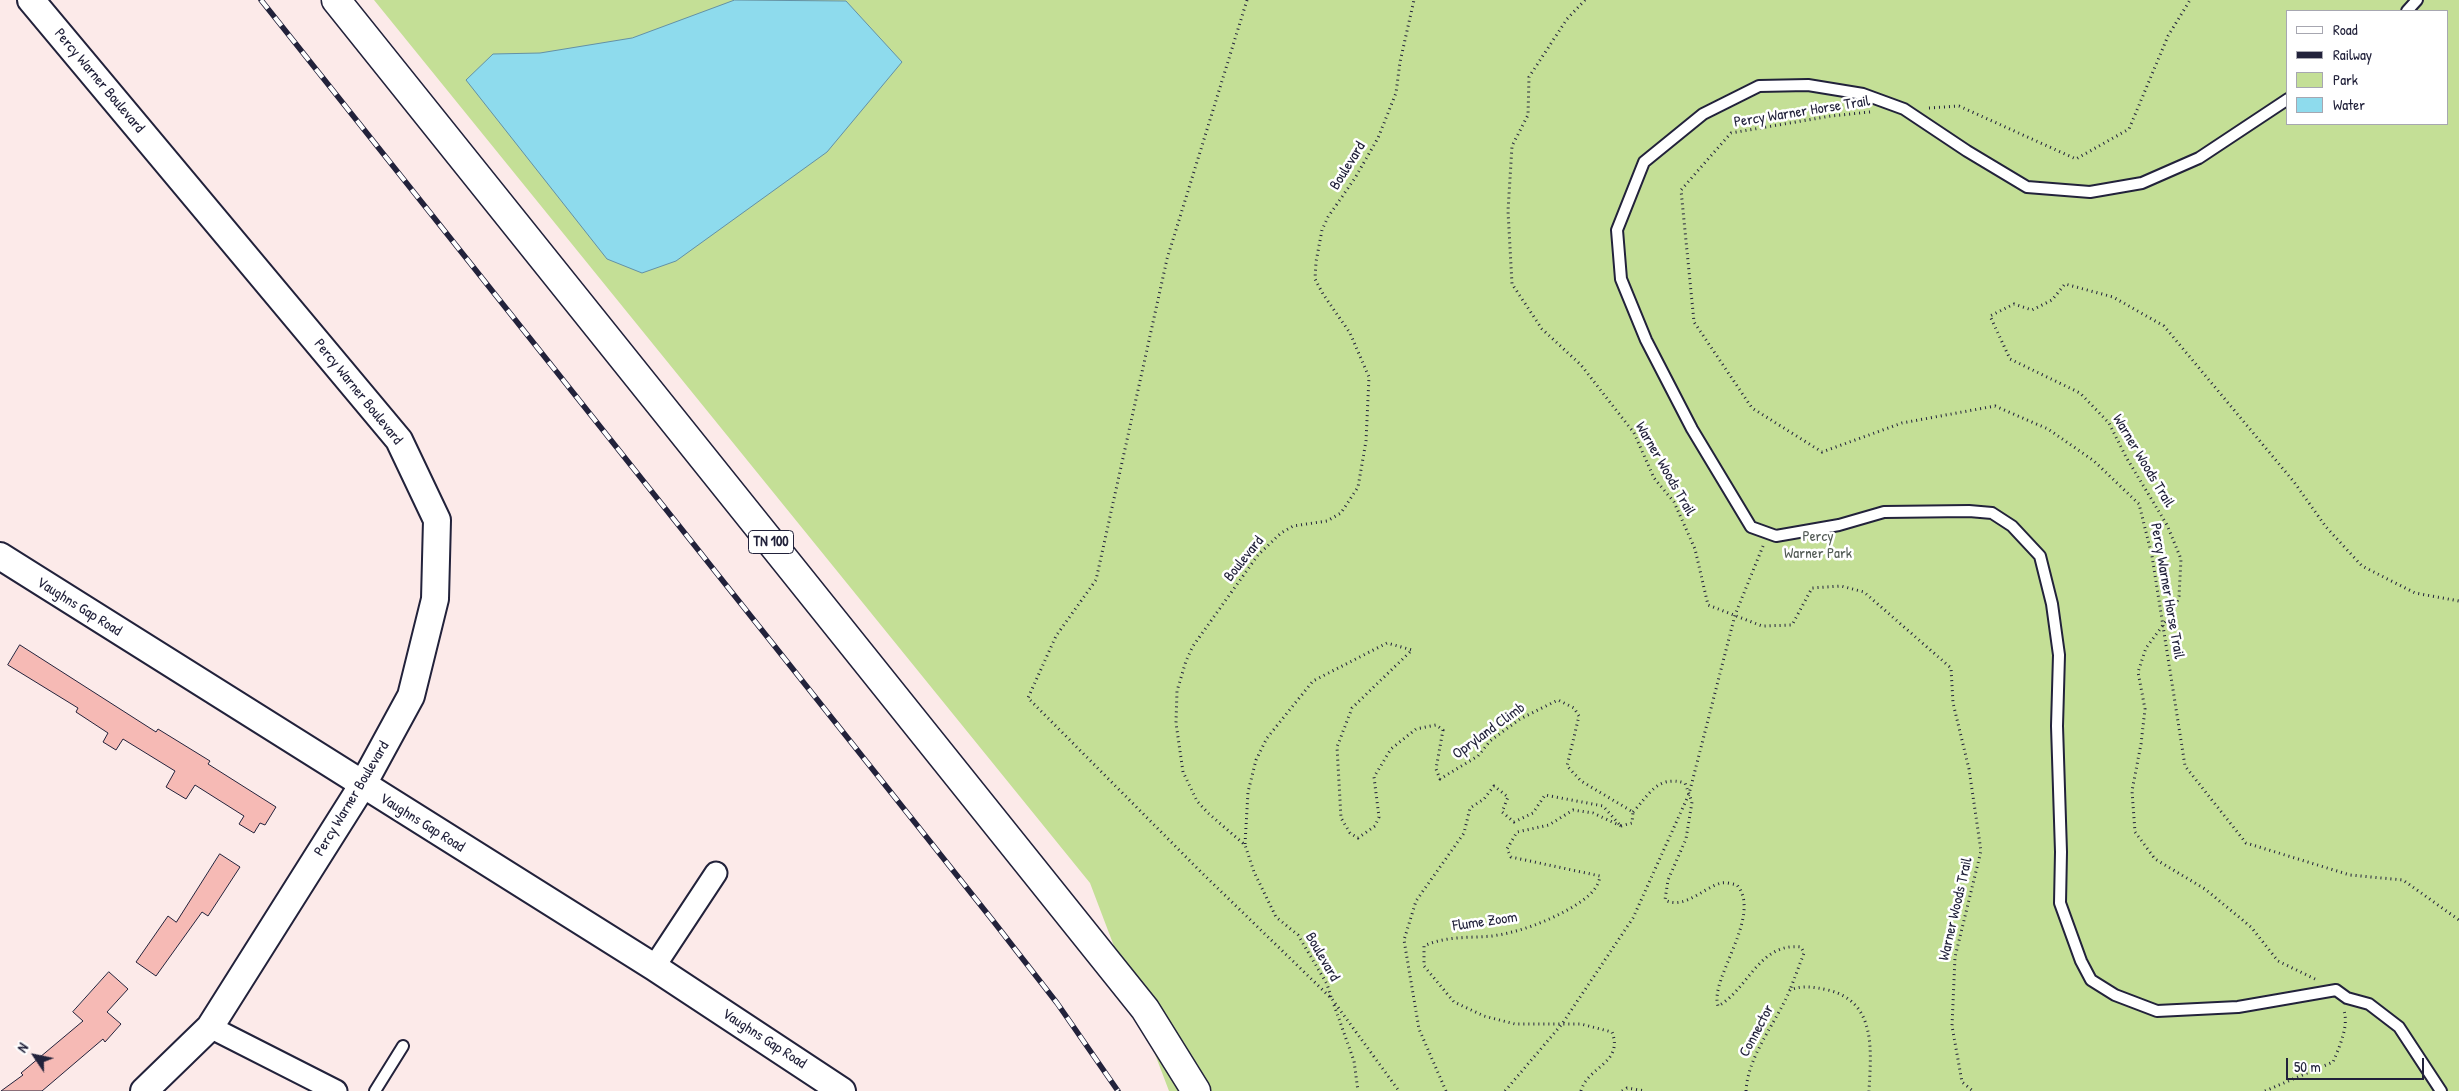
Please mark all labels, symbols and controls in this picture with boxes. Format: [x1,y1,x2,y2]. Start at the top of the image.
legend [2286,10,2449,125]
text: Road [2333,19,2358,40]
street label: Percy Warner Boulevard [50,25,148,137]
text: Railway [2333,44,2372,65]
text: Park [2333,69,2358,90]
street label: Percy Warner Horse Trail [1733,92,1871,132]
text: Water [2333,94,2365,115]
street label: Boulevard [1326,139,1370,193]
street label: Percy Warner Boulevard [310,336,406,448]
street label: Warner Woods Trail [2108,411,2178,511]
street label: Warner Woods Trail [1631,419,1699,519]
street label: Percy Warner Horse Trail [2146,522,2188,660]
park label: Percy Warner Park [1784,528,1852,563]
road number: TN 100 [748,530,794,554]
street label: Boulevard [1220,533,1268,585]
street label: Vaughns Gap Road [33,574,125,640]
street label: Opryland Climb [1449,699,1529,763]
street label: Percy Warner Boulevard [311,738,393,860]
street label: Vaughns Gap Road [376,790,468,856]
street label: Warner Woods Trail [1935,856,1977,962]
street label: Flume Zoom [1451,909,1519,935]
street label: Boulevard [1301,930,1343,984]
street label: Connector [1736,1002,1778,1060]
street label: Vaughns Gap Road [718,1005,810,1073]
north arrow [10,1031,60,1081]
text: N [12,1039,32,1056]
scale bar [2289,1048,2426,1080]
text: 50 m [2294,1056,2321,1077]

